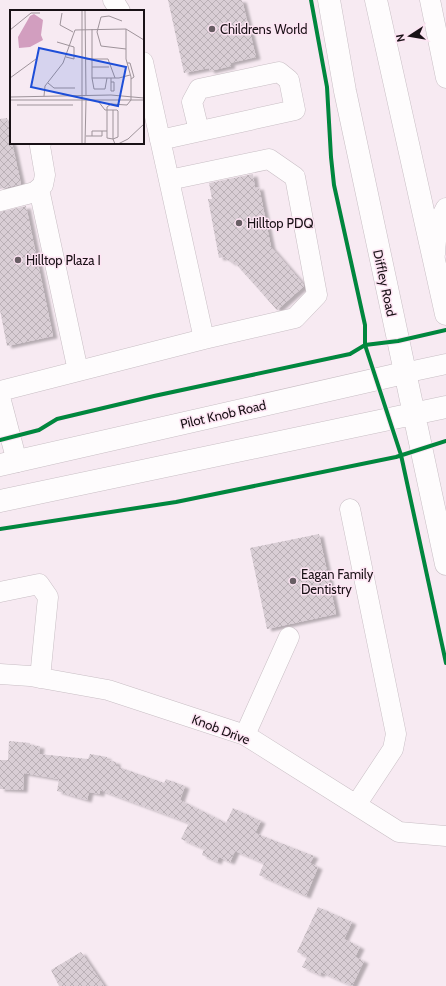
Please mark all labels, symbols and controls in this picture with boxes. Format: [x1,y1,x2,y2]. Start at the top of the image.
inset map [10,10,144,144]
north arrow [390,16,430,56]
place label: Childrens World [220,21,307,37]
marker: Childrens World [207,24,217,34]
text: N [393,33,408,43]
place label: Hilltop PDQ [247,215,313,231]
marker: Hilltop PDQ [234,218,244,228]
street label: Diffley Road [370,248,400,318]
place label: Hilltop Plaza I [26,252,101,268]
marker: Hilltop Plaza I [13,255,23,265]
street label: Pilot Knob Road [179,396,267,432]
place label: Eagan Family Dentistry [301,566,374,597]
marker: Eagan Family Dentistry [288,576,298,586]
street label: Knob Drive [190,711,253,748]

